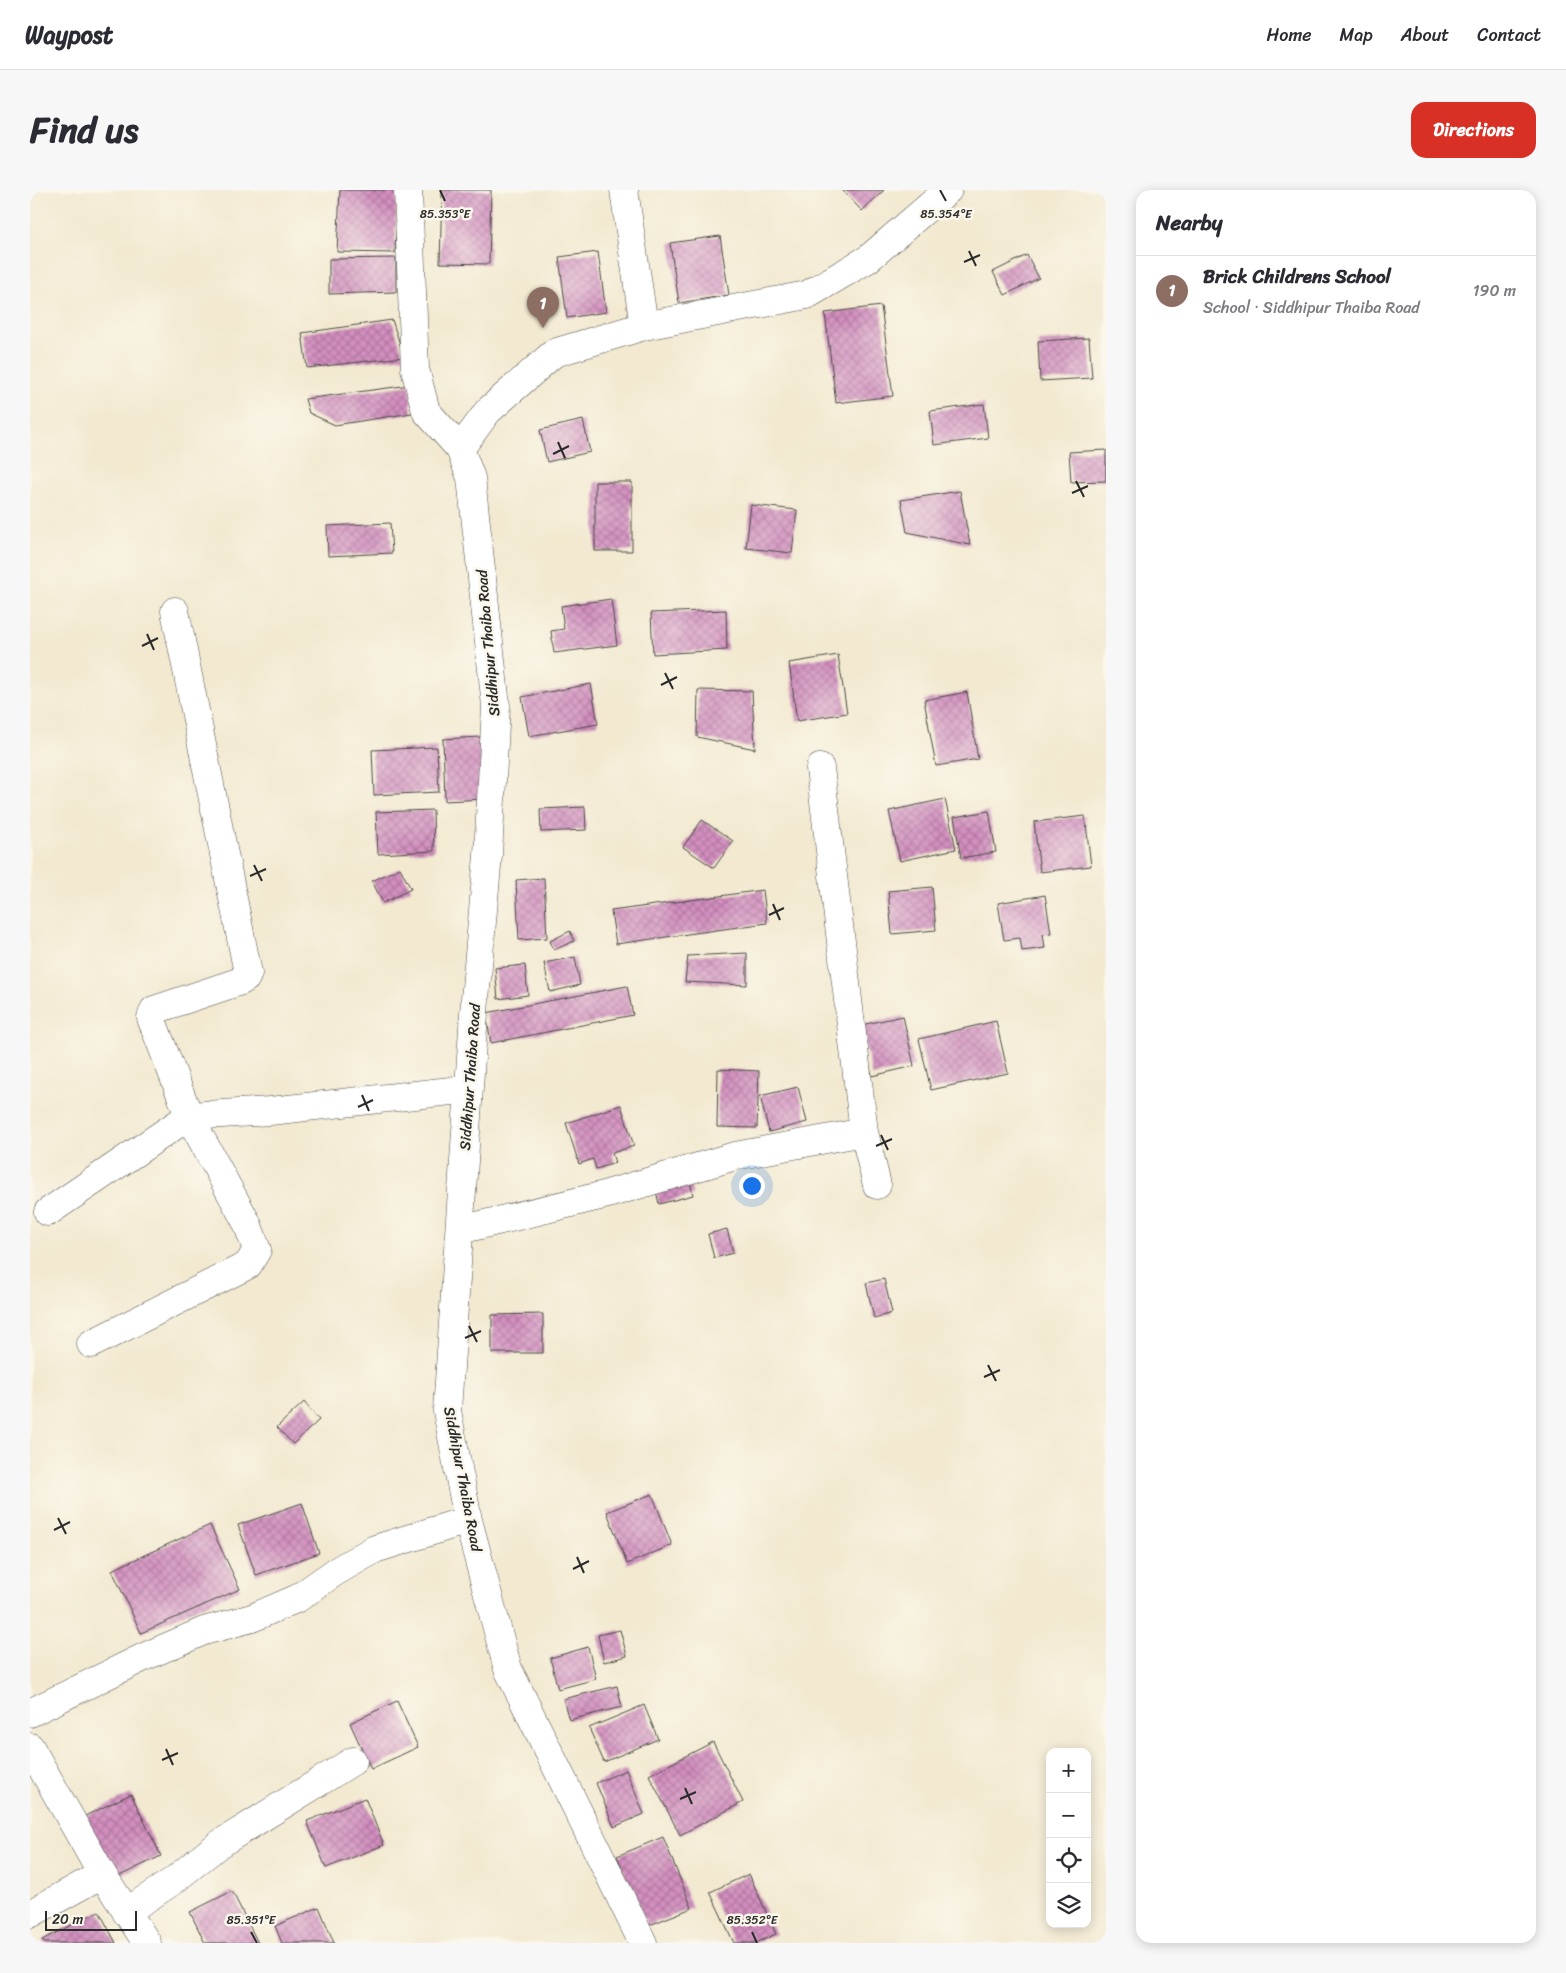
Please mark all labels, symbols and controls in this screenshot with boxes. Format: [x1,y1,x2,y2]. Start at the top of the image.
text: Waypost [25,14,113,56]
text: Home [1267,19,1312,51]
text: Map [1340,19,1373,51]
text: About [1401,19,1449,51]
text: Contact [1477,19,1541,51]
text: Find us [30,99,138,161]
button: Directions [1411,102,1536,158]
text: 85.353°E [420,203,472,225]
text: 85.354°E [920,203,973,225]
text: Nearby [1156,204,1222,242]
text: Brick Childrens School [1203,260,1391,293]
text: 1 [1169,276,1175,305]
text: 190 m [1473,276,1516,305]
pin: 1 [527,287,559,328]
text: School · Siddhipur Thaiba Road [1203,293,1420,322]
street label: Siddhipur Thaiba Road [469,568,507,717]
street label: Siddhipur Thaiba Road [452,1002,488,1151]
your location [739,1173,765,1199]
street label: Siddhipur Thaiba Road [436,1404,490,1555]
map controls [1046,1748,1091,1928]
button: + [1046,1748,1091,1793]
button: − [1046,1793,1091,1838]
button: locate [1046,1838,1091,1883]
button: layers [1046,1883,1091,1928]
text: 20 m [52,1907,83,1932]
scale bar [45,1908,138,1931]
text: 85.351°E [226,1909,277,1931]
text: 85.352°E [727,1909,779,1931]

